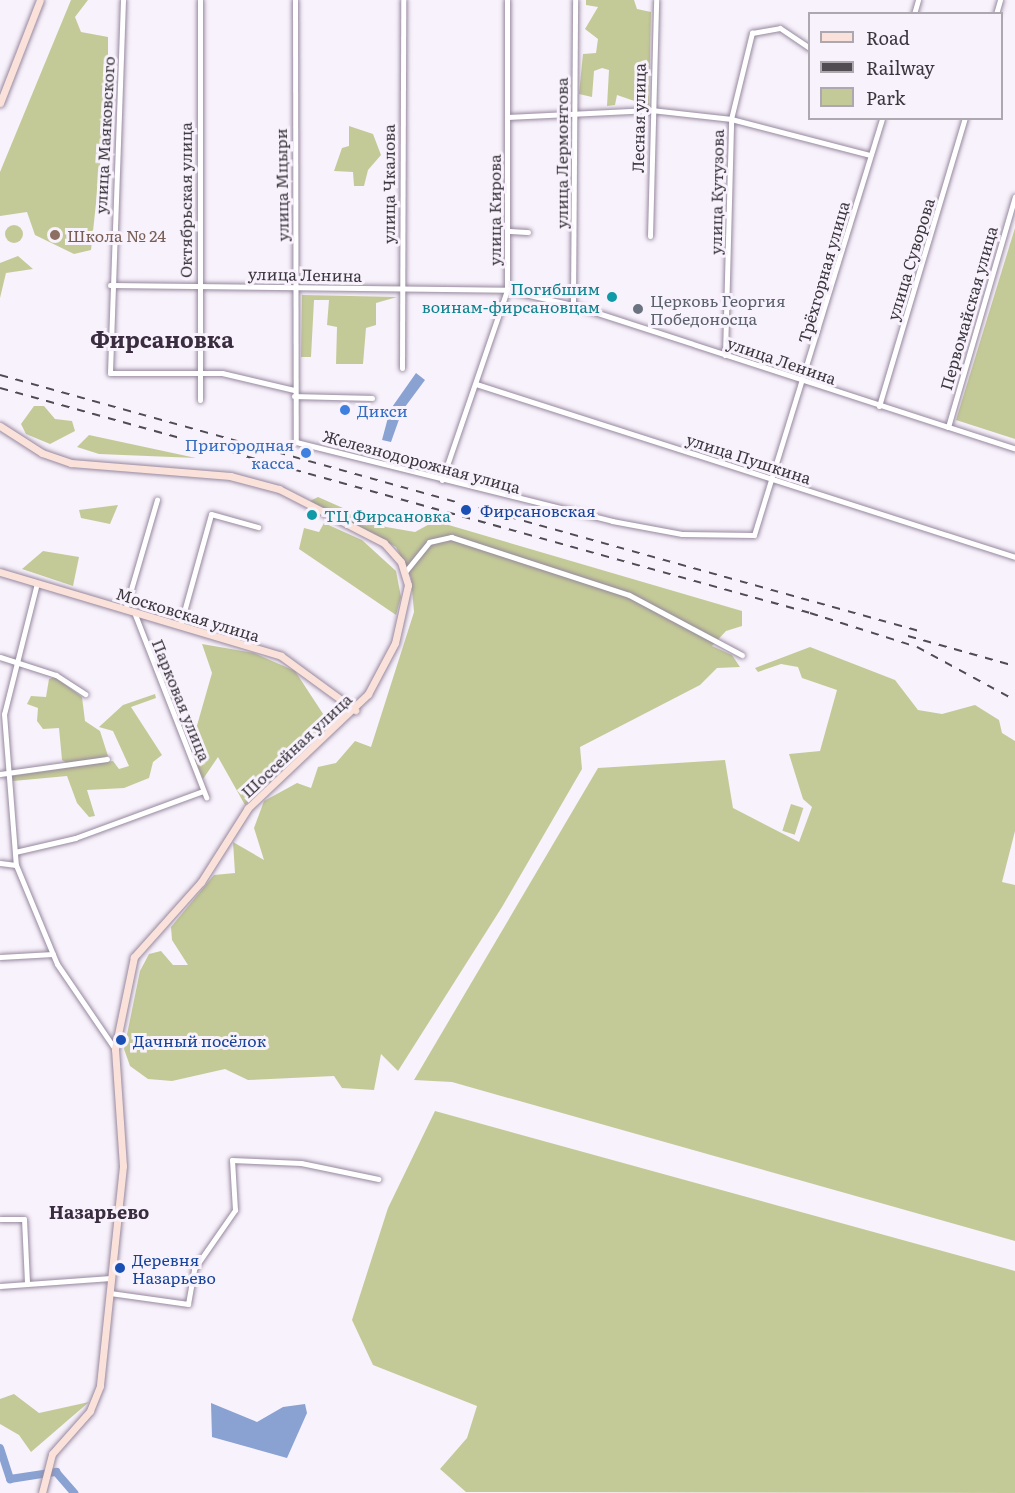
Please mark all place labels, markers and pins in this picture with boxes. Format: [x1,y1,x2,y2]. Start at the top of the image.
place label: Школа № 24 [67,225,166,245]
marker: Школа № 24 [48,228,62,242]
place label: Погибшим воинам-фирсановцам [422,278,600,316]
marker: Погибшим воинам-фирсановцам [605,290,619,304]
place label: Церковь Георгия Победоносца [650,290,786,328]
marker: Церковь Георгия Победоносца [631,302,645,316]
place label: Дикси [357,400,408,420]
marker: Дикси [338,403,352,417]
place label: Пригородная касса [185,434,294,472]
marker: Пригородная касса [299,446,313,460]
place label: Фирсановская [480,500,596,520]
marker: Фирсановская [457,501,475,519]
place label: ТЦ Фирсановка [324,505,451,525]
marker: ТЦ Фирсановка [305,508,319,522]
place label: Дачный посёлок [133,1030,266,1050]
marker: Дачный посёлок [114,1033,128,1047]
place label: Деревня Назарьево [132,1249,216,1287]
marker: Деревня Назарьево [113,1261,127,1275]

